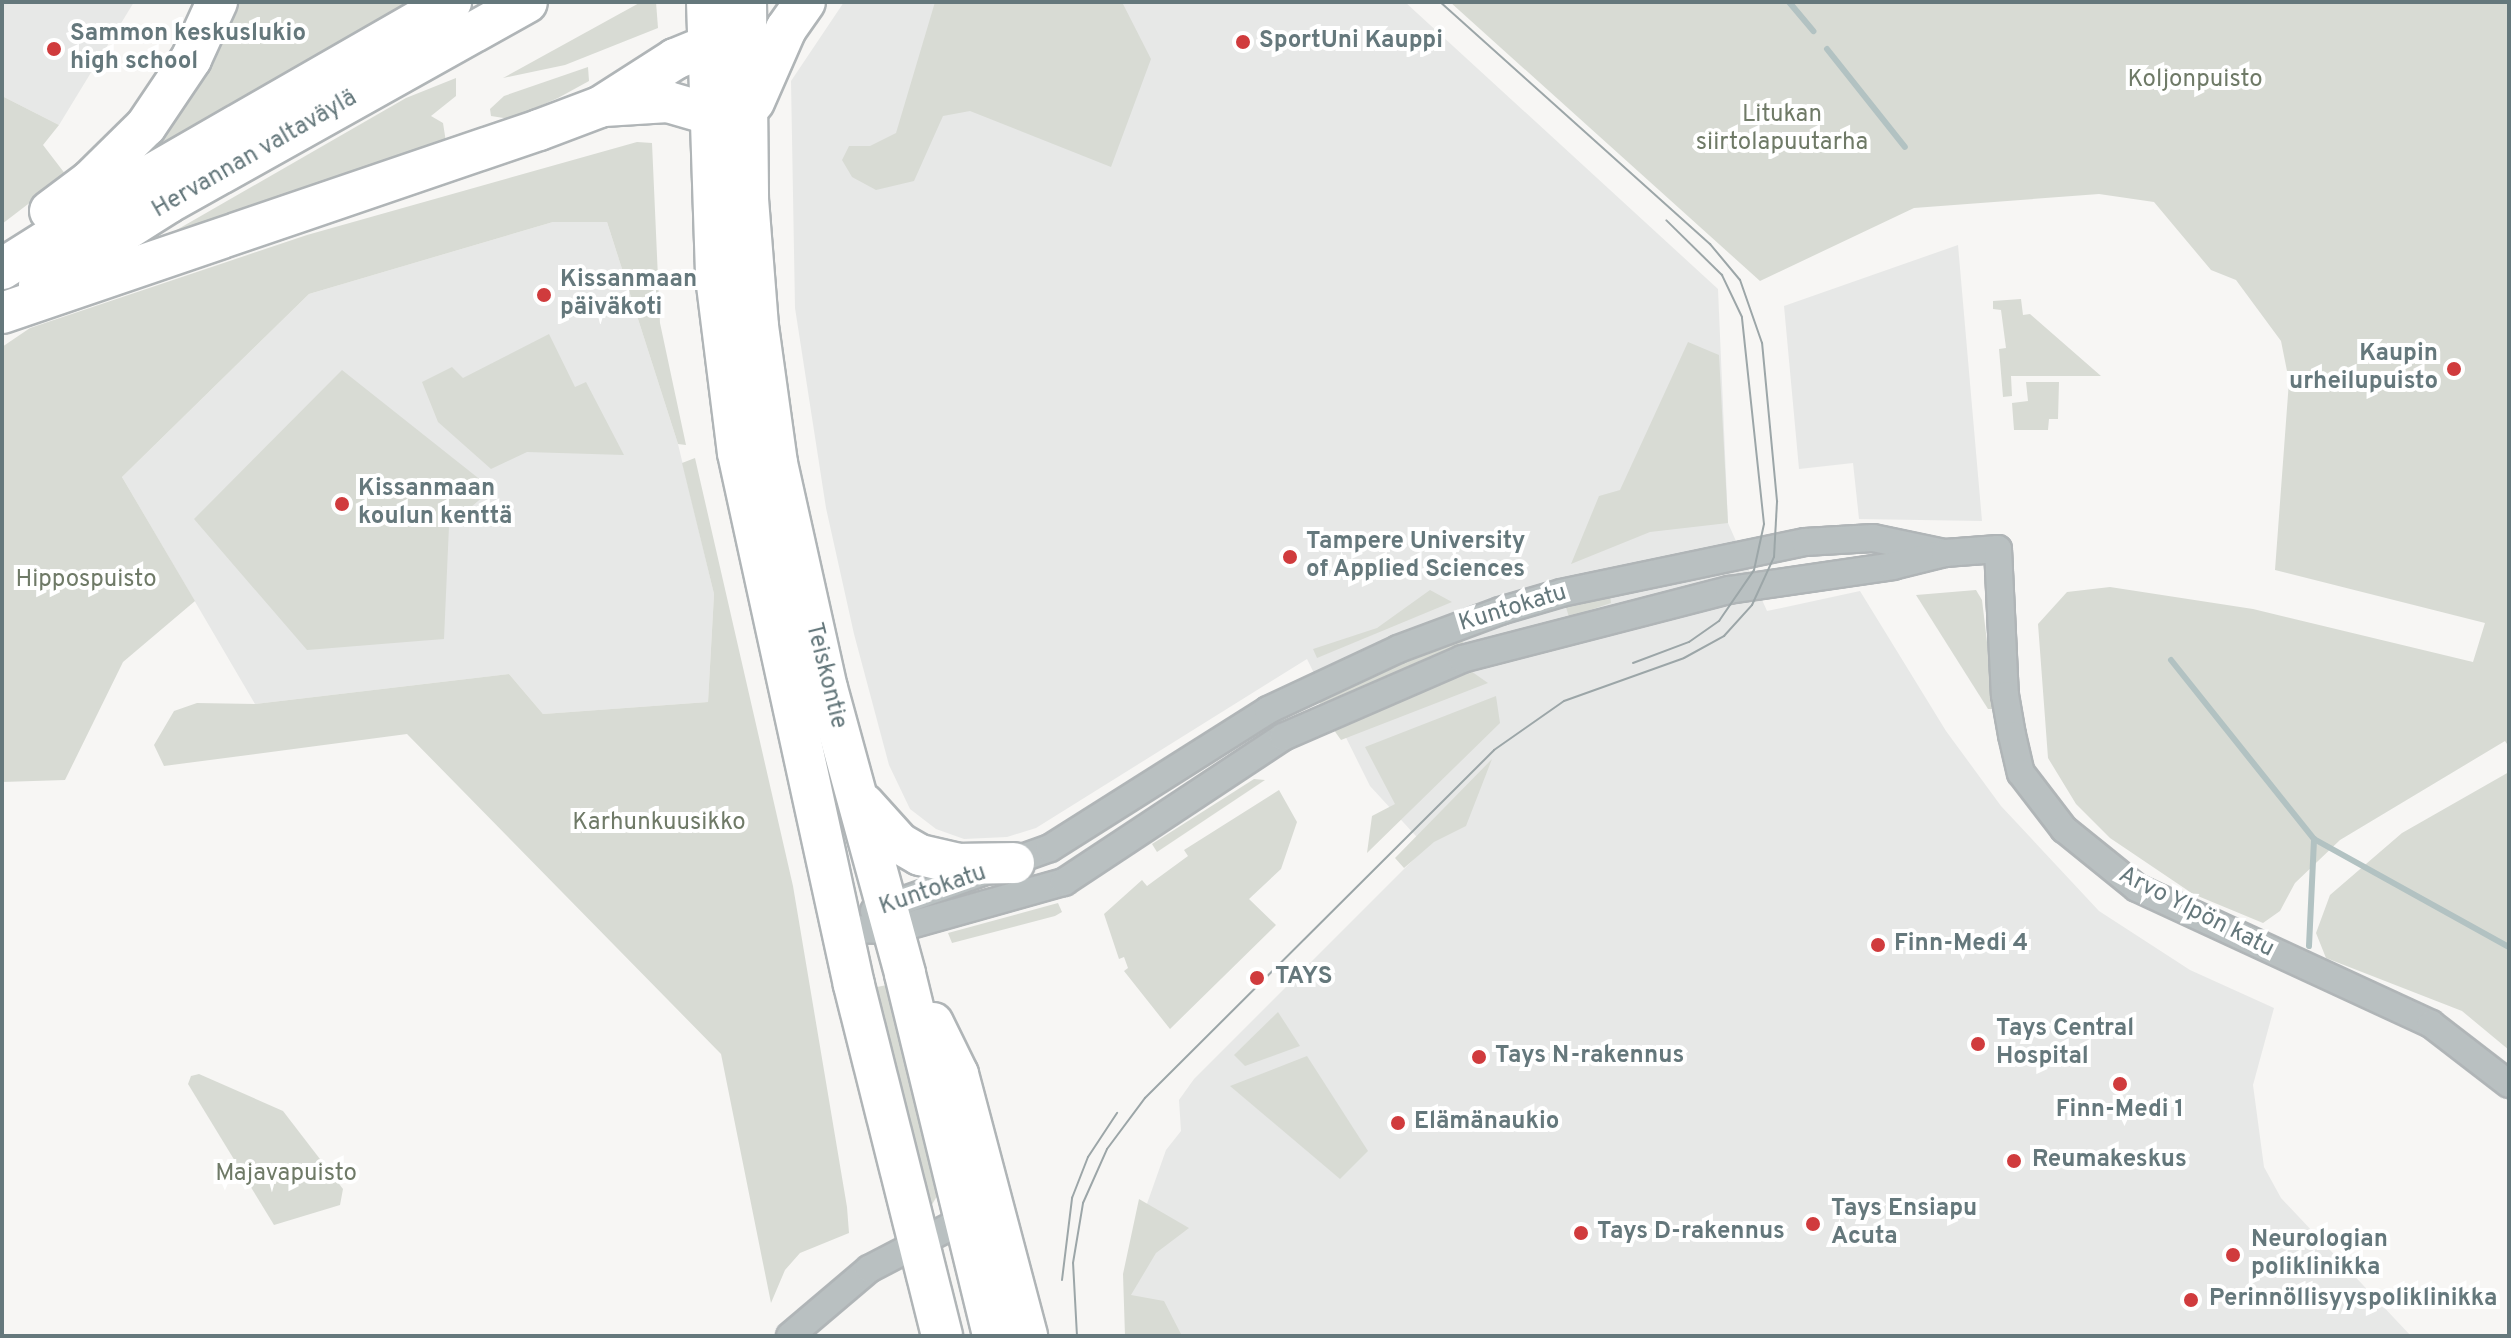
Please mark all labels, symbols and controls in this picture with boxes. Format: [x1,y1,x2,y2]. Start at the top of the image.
place label: Sammon keskuslukio high school [70,21,306,77]
place label: SportUni Kauppi [1259,28,1443,56]
marker: SportUni Kauppi [1234,33,1252,51]
marker: Sammon keskuslukio high school [45,40,63,58]
park label: Koljonpuisto [2127,67,2263,95]
street label: Hervannan valtaväylä [148,85,362,225]
park label: Litukan siirtolapuutarha [1696,102,1868,158]
place label: Kissanmaan päiväkoti [560,267,697,323]
marker: Kissanmaan päiväkoti [535,286,553,304]
place label: Kaupin urheilupuisto [2289,341,2438,397]
marker: Kaupin urheilupuisto [2445,360,2463,378]
place label: Kissanmaan koulun kenttä [358,476,512,532]
marker: Kissanmaan koulun kenttä [333,495,351,513]
place label: Tampere University of Applied Sciences [1306,529,1526,585]
marker: Tampere University of Applied Sciences [1281,548,1299,566]
park label: Hippospuisto [15,567,157,595]
street label: Kuntokatu [1456,579,1570,639]
street label: Teiskontie [798,620,852,732]
park label: Karhunkuusikko [572,810,746,838]
street label: Kuntokatu [876,859,990,923]
street label: Arvo Ylpön katu [2113,861,2279,965]
place label: Finn-Medi 4 [1894,931,2028,959]
marker: Finn-Medi 4 [1869,936,1887,954]
place label: TAYS [1275,964,1332,992]
marker: TAYS [1246,967,1268,989]
place label: Tays Central Hospital [1996,1016,2134,1072]
marker: Tays Central Hospital [1967,1033,1989,1055]
place label: Tays N-rakennus [1495,1043,1684,1071]
marker: Tays N-rakennus [1470,1048,1488,1066]
marker: Finn-Medi 1 [2111,1075,2129,1093]
place label: Finn-Medi 1 [2056,1097,2184,1125]
place label: Elämänaukio [1414,1109,1559,1137]
marker: Elämänaukio [1389,1114,1407,1132]
place label: Reumakeskus [2032,1147,2187,1175]
marker: Reumakeskus [2003,1150,2025,1172]
park label: Majavapuisto [215,1161,357,1189]
place label: Tays Ensiapu Acuta [1831,1196,1977,1252]
marker: Tays Ensiapu Acuta [1802,1213,1824,1235]
place label: Tays D-rakennus [1597,1219,1785,1247]
marker: Tays D-rakennus [1572,1224,1590,1242]
place label: Neurologian poliklinikka [2251,1227,2388,1283]
marker: Neurologian poliklinikka [2222,1244,2244,1266]
place label: Perinnöllisyyspoliklinikka [2209,1286,2497,1314]
marker: Perinnöllisyyspoliklinikka [2180,1289,2202,1311]

